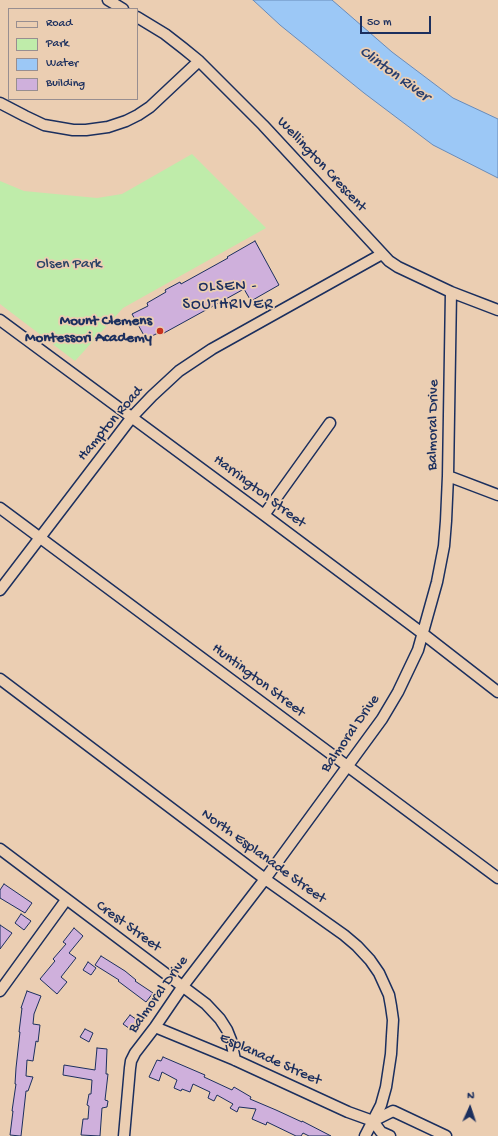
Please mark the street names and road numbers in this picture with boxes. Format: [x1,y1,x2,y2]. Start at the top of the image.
street label: Wellington Crescent [272,114,370,216]
street label: Balmoral Drive [424,379,444,471]
street label: Hampton Road [74,383,148,465]
street label: Harrington Street [209,451,309,533]
street label: Huntington Street [208,640,308,722]
street label: Balmoral Drive [318,692,384,776]
street label: North Esplanade Street [197,806,329,908]
street label: Crest Street [92,897,164,957]
street label: Balmoral Drive [125,953,193,1037]
street label: Esplanade Street [216,1030,324,1090]

